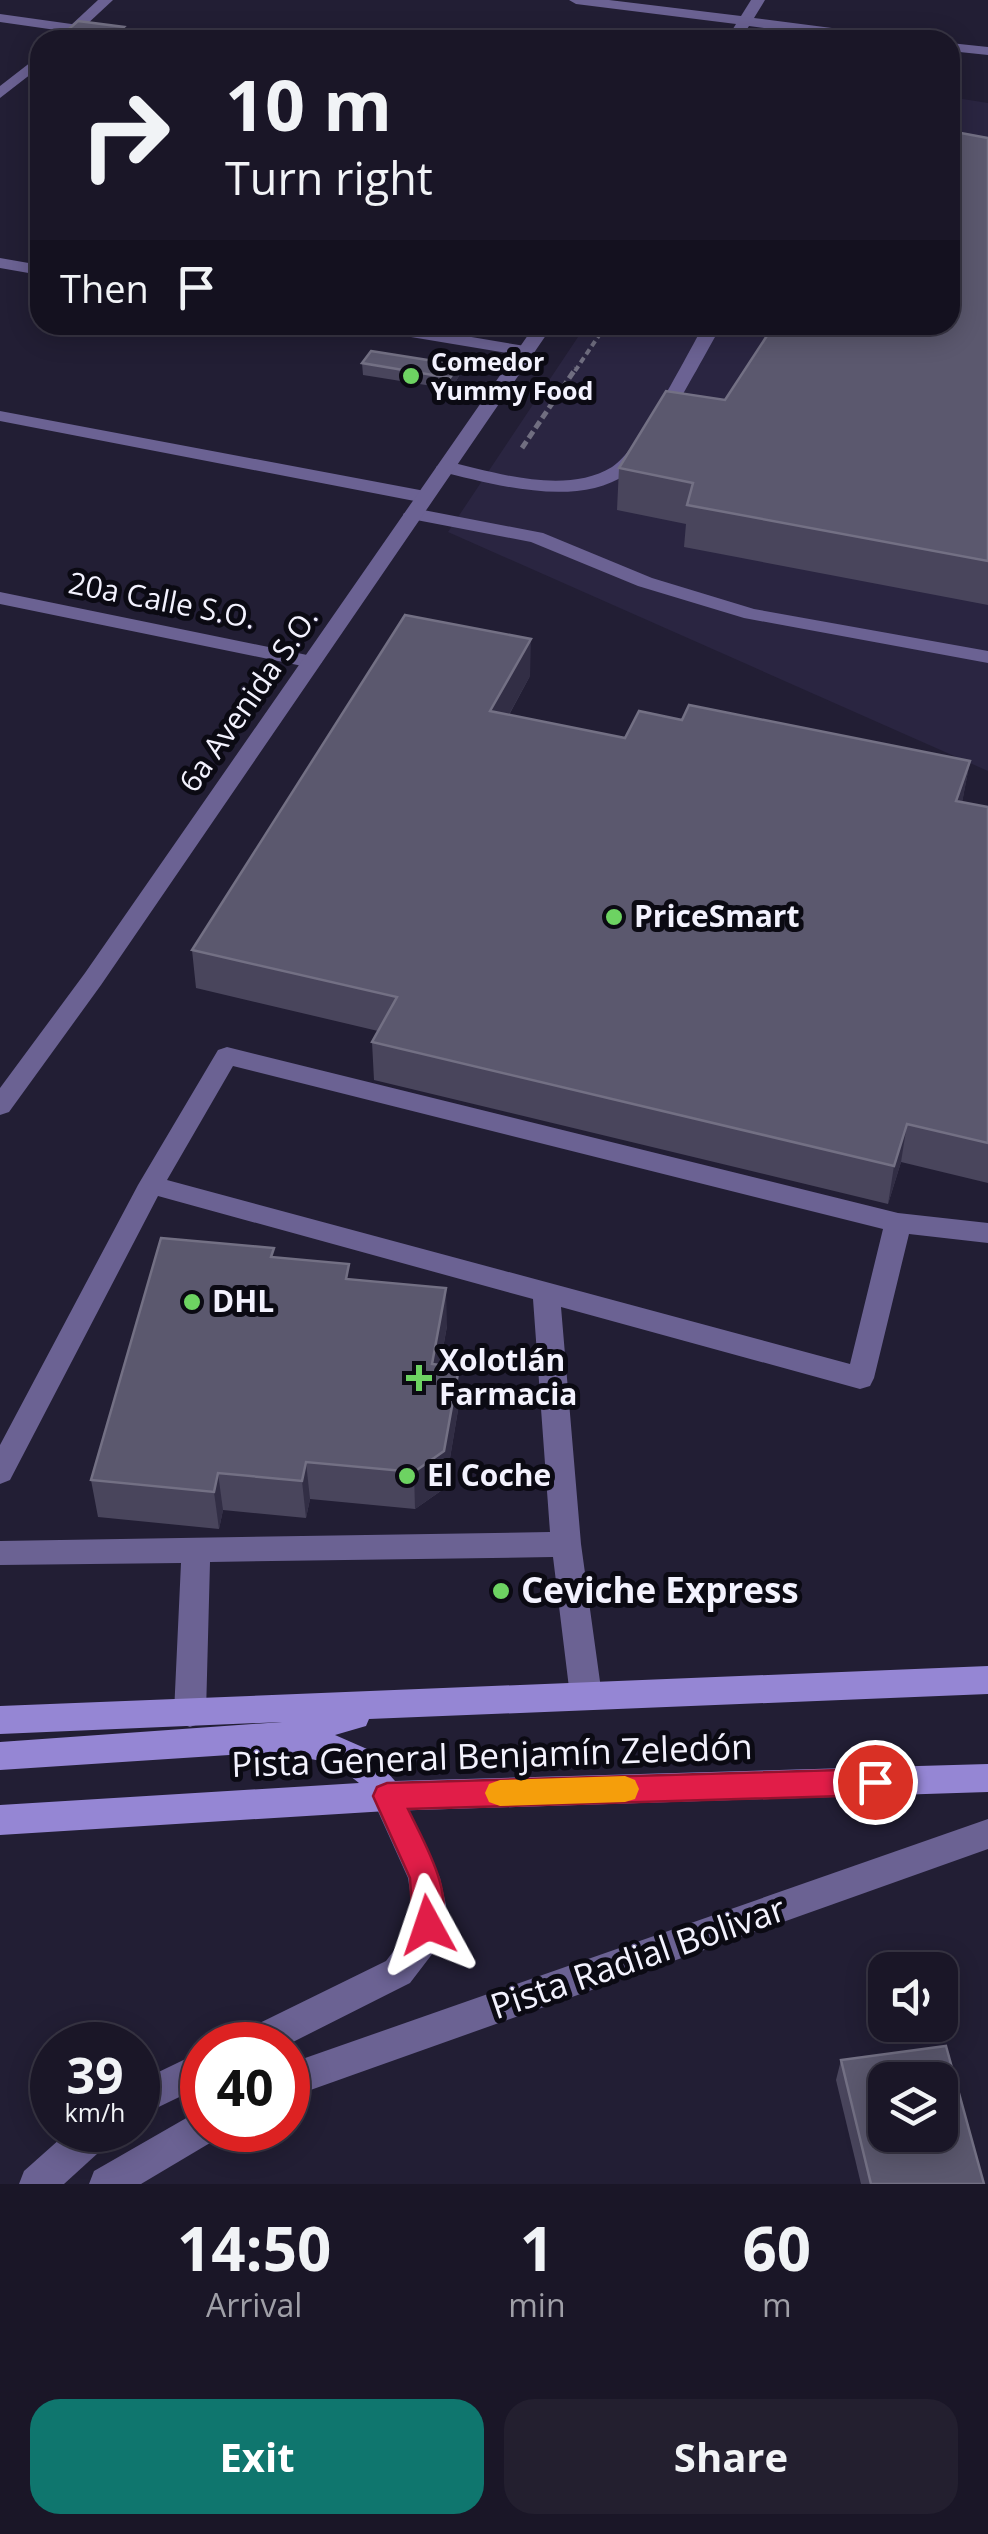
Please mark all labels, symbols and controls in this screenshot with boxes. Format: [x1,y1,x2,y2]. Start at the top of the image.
text: 10 m [225,56,392,152]
icon: right [60,70,190,200]
text: Turn right [225,147,433,208]
icon: arrive [169,260,224,315]
text: Then [60,262,149,314]
place label: Comedor Yummy Food [431,344,593,407]
marker: Comedor Yummy Food [400,365,422,387]
street label: 20a Calle S.O. [65,561,259,638]
street label: 6a Avenida S.O. [169,599,327,800]
place label: PriceSmart [634,895,800,936]
marker: PriceSmart [603,906,625,928]
place label: DHL [212,1280,274,1321]
marker: DHL [181,1291,203,1313]
place label: Xolotlán Farmacia [439,1339,578,1414]
marker: Xolotlán Farmacia [408,1367,430,1389]
place label: El Coche [427,1454,551,1495]
marker: El Coche [396,1465,418,1487]
place label: Ceviche Express [521,1566,799,1613]
marker: Ceviche Express [490,1580,512,1602]
street label: Pista General Benjamín Zeledón [231,1722,753,1787]
pin [833,1740,918,1825]
icon: arrive [848,1755,903,1810]
position arrow [376,1873,480,1977]
street label: Pista Radial Bolivar [484,1884,791,2029]
map controls [868,1952,958,2152]
button: sound [868,1952,958,2042]
speed limit sign: 40 [180,2022,310,2152]
text: 39 [66,2041,124,2109]
button: layers [868,2062,958,2152]
text: km/h [65,2095,125,2129]
text: 14:50 [177,2207,331,2289]
text: 1 [520,2207,554,2289]
text: 60 [742,2207,811,2289]
text: Arrival [206,2283,302,2326]
text: min [508,2283,566,2326]
text: m [762,2283,792,2326]
button: Exit [30,2399,484,2514]
button: Share [504,2399,958,2514]

